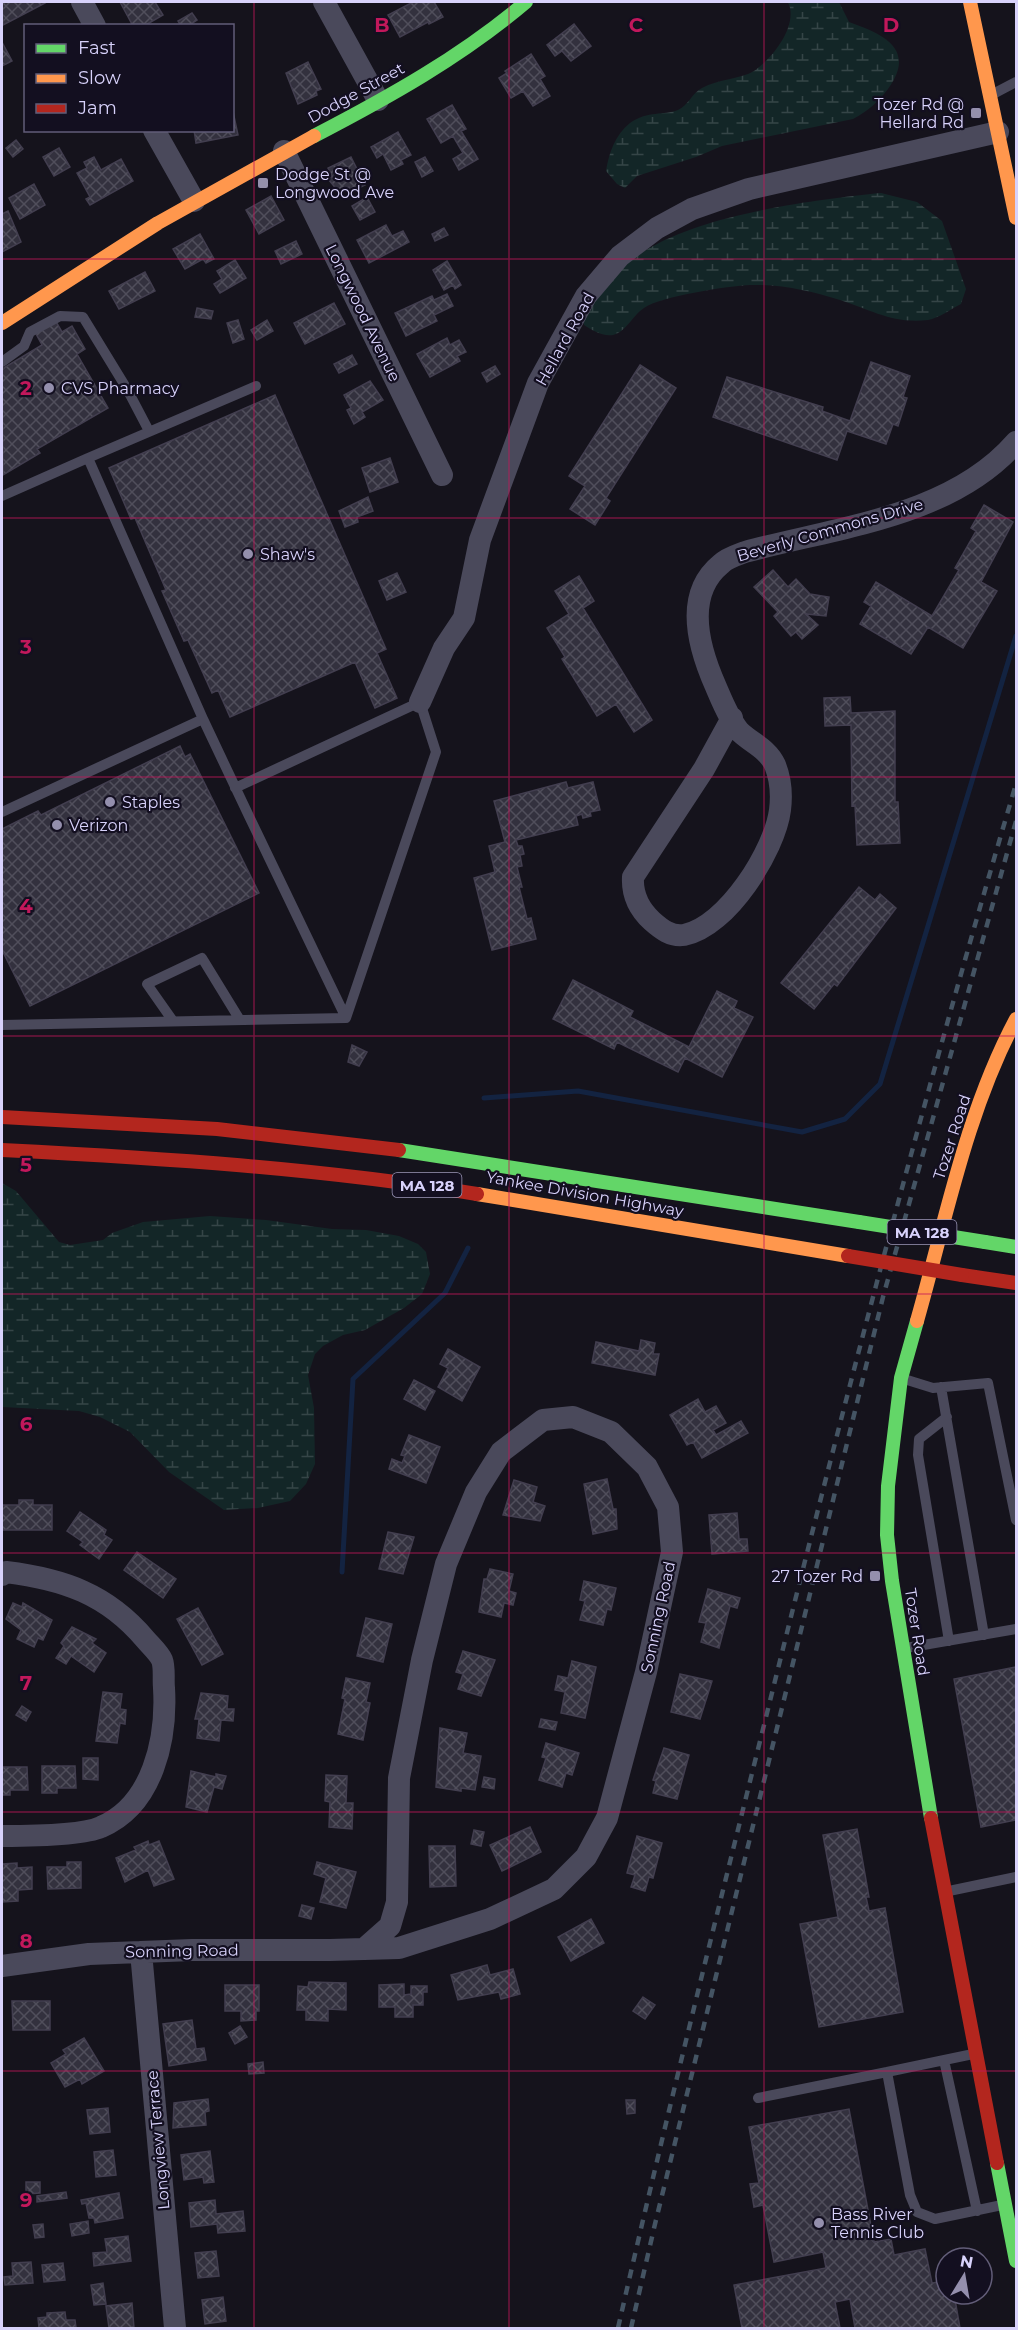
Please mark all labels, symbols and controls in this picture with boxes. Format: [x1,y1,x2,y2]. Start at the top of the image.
text: B [374,13,390,37]
text: C [629,13,644,37]
text: D [883,13,899,37]
legend [24,24,234,132]
text: Fast [78,37,116,59]
street label: Dodge Street [304,58,408,127]
text: Slow [78,67,121,89]
place label: Tozer Rd @ Hellard Rd [874,95,964,132]
text: Jam [77,97,117,119]
marker: Tozer Rd @ Hellard Rd [969,106,983,120]
place label: Dodge St @ Longwood Ave [275,165,394,202]
marker: Dodge St @ Longwood Ave [256,176,270,190]
street label: Longwood Avenue [321,241,405,385]
street label: Hellard Road [532,289,598,389]
text: 2 [20,376,32,400]
place label: CVS Pharmacy [61,379,180,398]
marker: CVS Pharmacy [42,381,56,395]
street label: Beverly Commons Drive [735,494,925,566]
place label: Shaw's [260,545,315,564]
marker: Shaw's [241,547,255,561]
text: 3 [19,635,32,659]
place label: Staples [122,793,180,812]
marker: Staples [103,795,117,809]
place label: Verizon [69,816,128,835]
marker: Verizon [50,818,64,832]
text: 4 [19,894,33,918]
street label: Tozer Road [929,1092,975,1182]
text: 5 [20,1153,32,1177]
street label: Yankee Division Highway [485,1167,686,1221]
road number: MA 128 [392,1173,462,1197]
road number: MA 128 [888,1220,956,1244]
text: 6 [20,1412,33,1436]
street label: Sonning Road [637,1559,679,1675]
place label: 27 Tozer Rd [771,1567,863,1586]
marker: 27 Tozer Rd [868,1569,882,1583]
street label: Tozer Road [901,1587,933,1677]
text: 7 [20,1671,32,1695]
text: 8 [19,1929,33,1953]
street label: Sonning Road [125,1941,239,1961]
street label: Longview Terrace [142,2070,174,2210]
text: 9 [20,2188,32,2212]
place label: Bass River Tennis Club [831,2205,924,2242]
marker: Bass River Tennis Club [812,2216,826,2230]
north arrow [934,2246,994,2306]
text: N [959,2251,975,2272]

